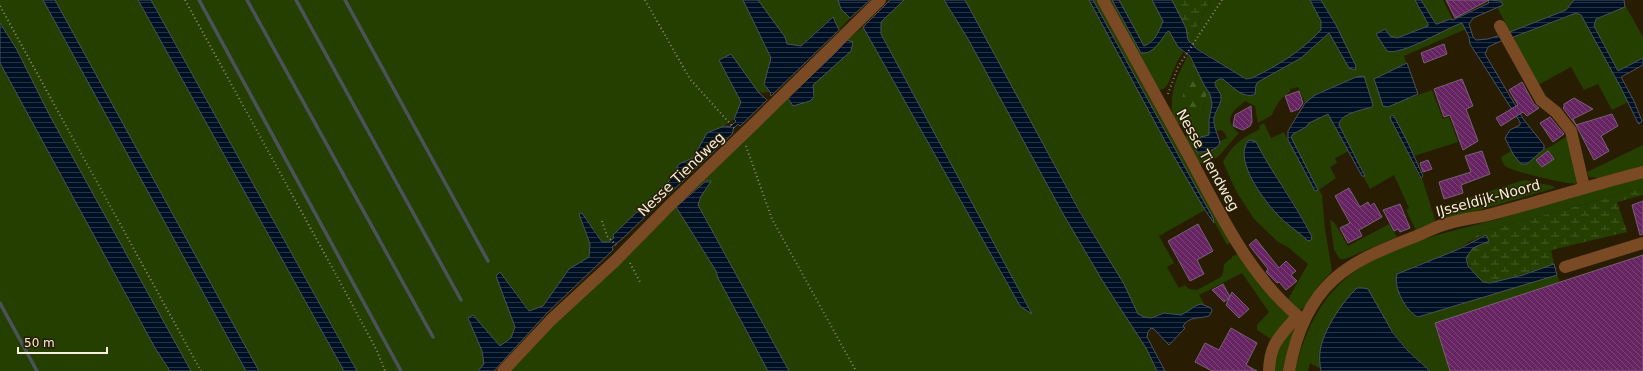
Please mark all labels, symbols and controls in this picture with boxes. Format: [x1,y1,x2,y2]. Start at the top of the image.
street label: Nesse Tiendweg [1173,106,1243,214]
street label: Nesse Tiendweg [634,129,728,219]
street label: IJsseldijk-Noord [1434,176,1542,220]
scale bar [18,329,107,355]
text: 50 m [24,336,55,350]

